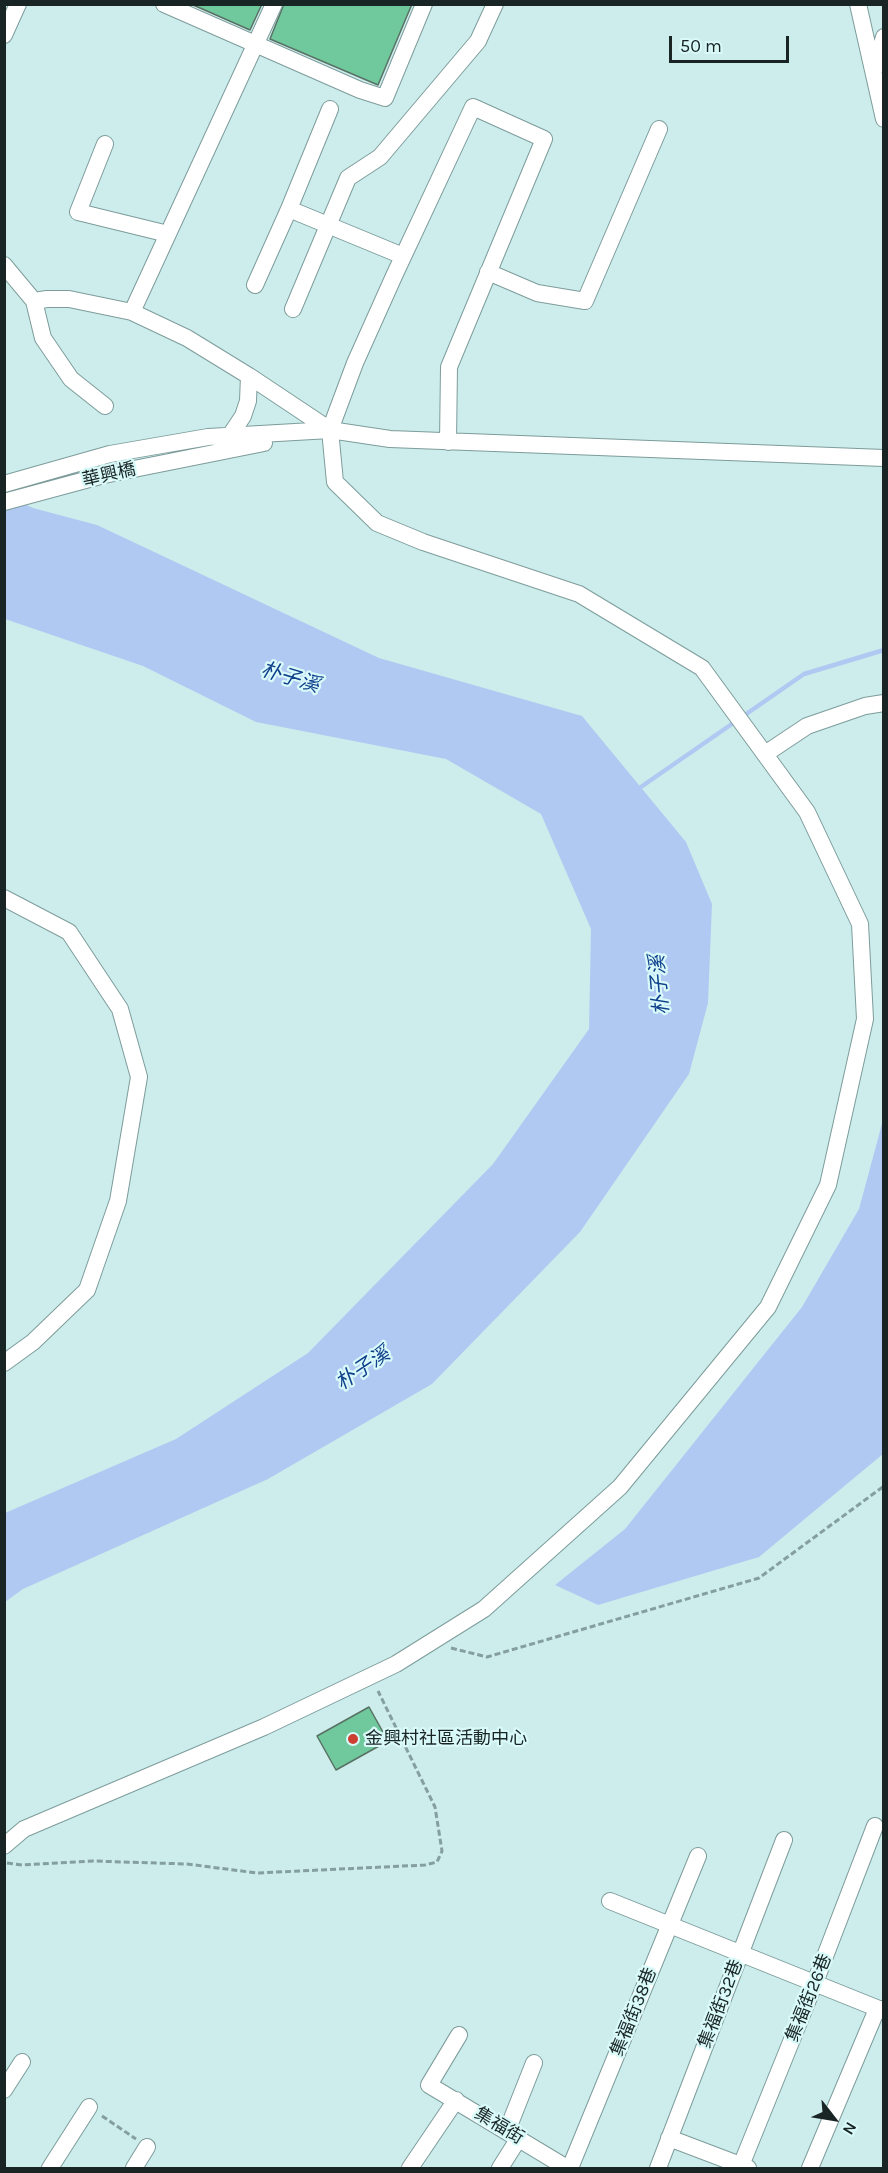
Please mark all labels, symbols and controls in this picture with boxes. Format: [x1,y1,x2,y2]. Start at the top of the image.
scale bar [672,24,792,62]
text: 50 m [680,35,722,57]
street label: 華興橋 [80,458,138,492]
water label: 朴子溪 [258,658,322,698]
water label: 朴子溪 [645,954,675,1016]
water label: 朴子溪 [331,1342,395,1396]
place label: 金興村社區活動中心 [365,1728,527,1750]
marker: 金興村社區活動中心 [346,1732,360,1746]
street label: 集福街26巷 [782,1951,836,2045]
street label: 集福街32巷 [694,1957,748,2051]
street label: 集福街38巷 [606,1965,662,2059]
north arrow [804,2089,864,2149]
street label: 集福街 [470,2103,528,2149]
text: N [839,2119,861,2138]

